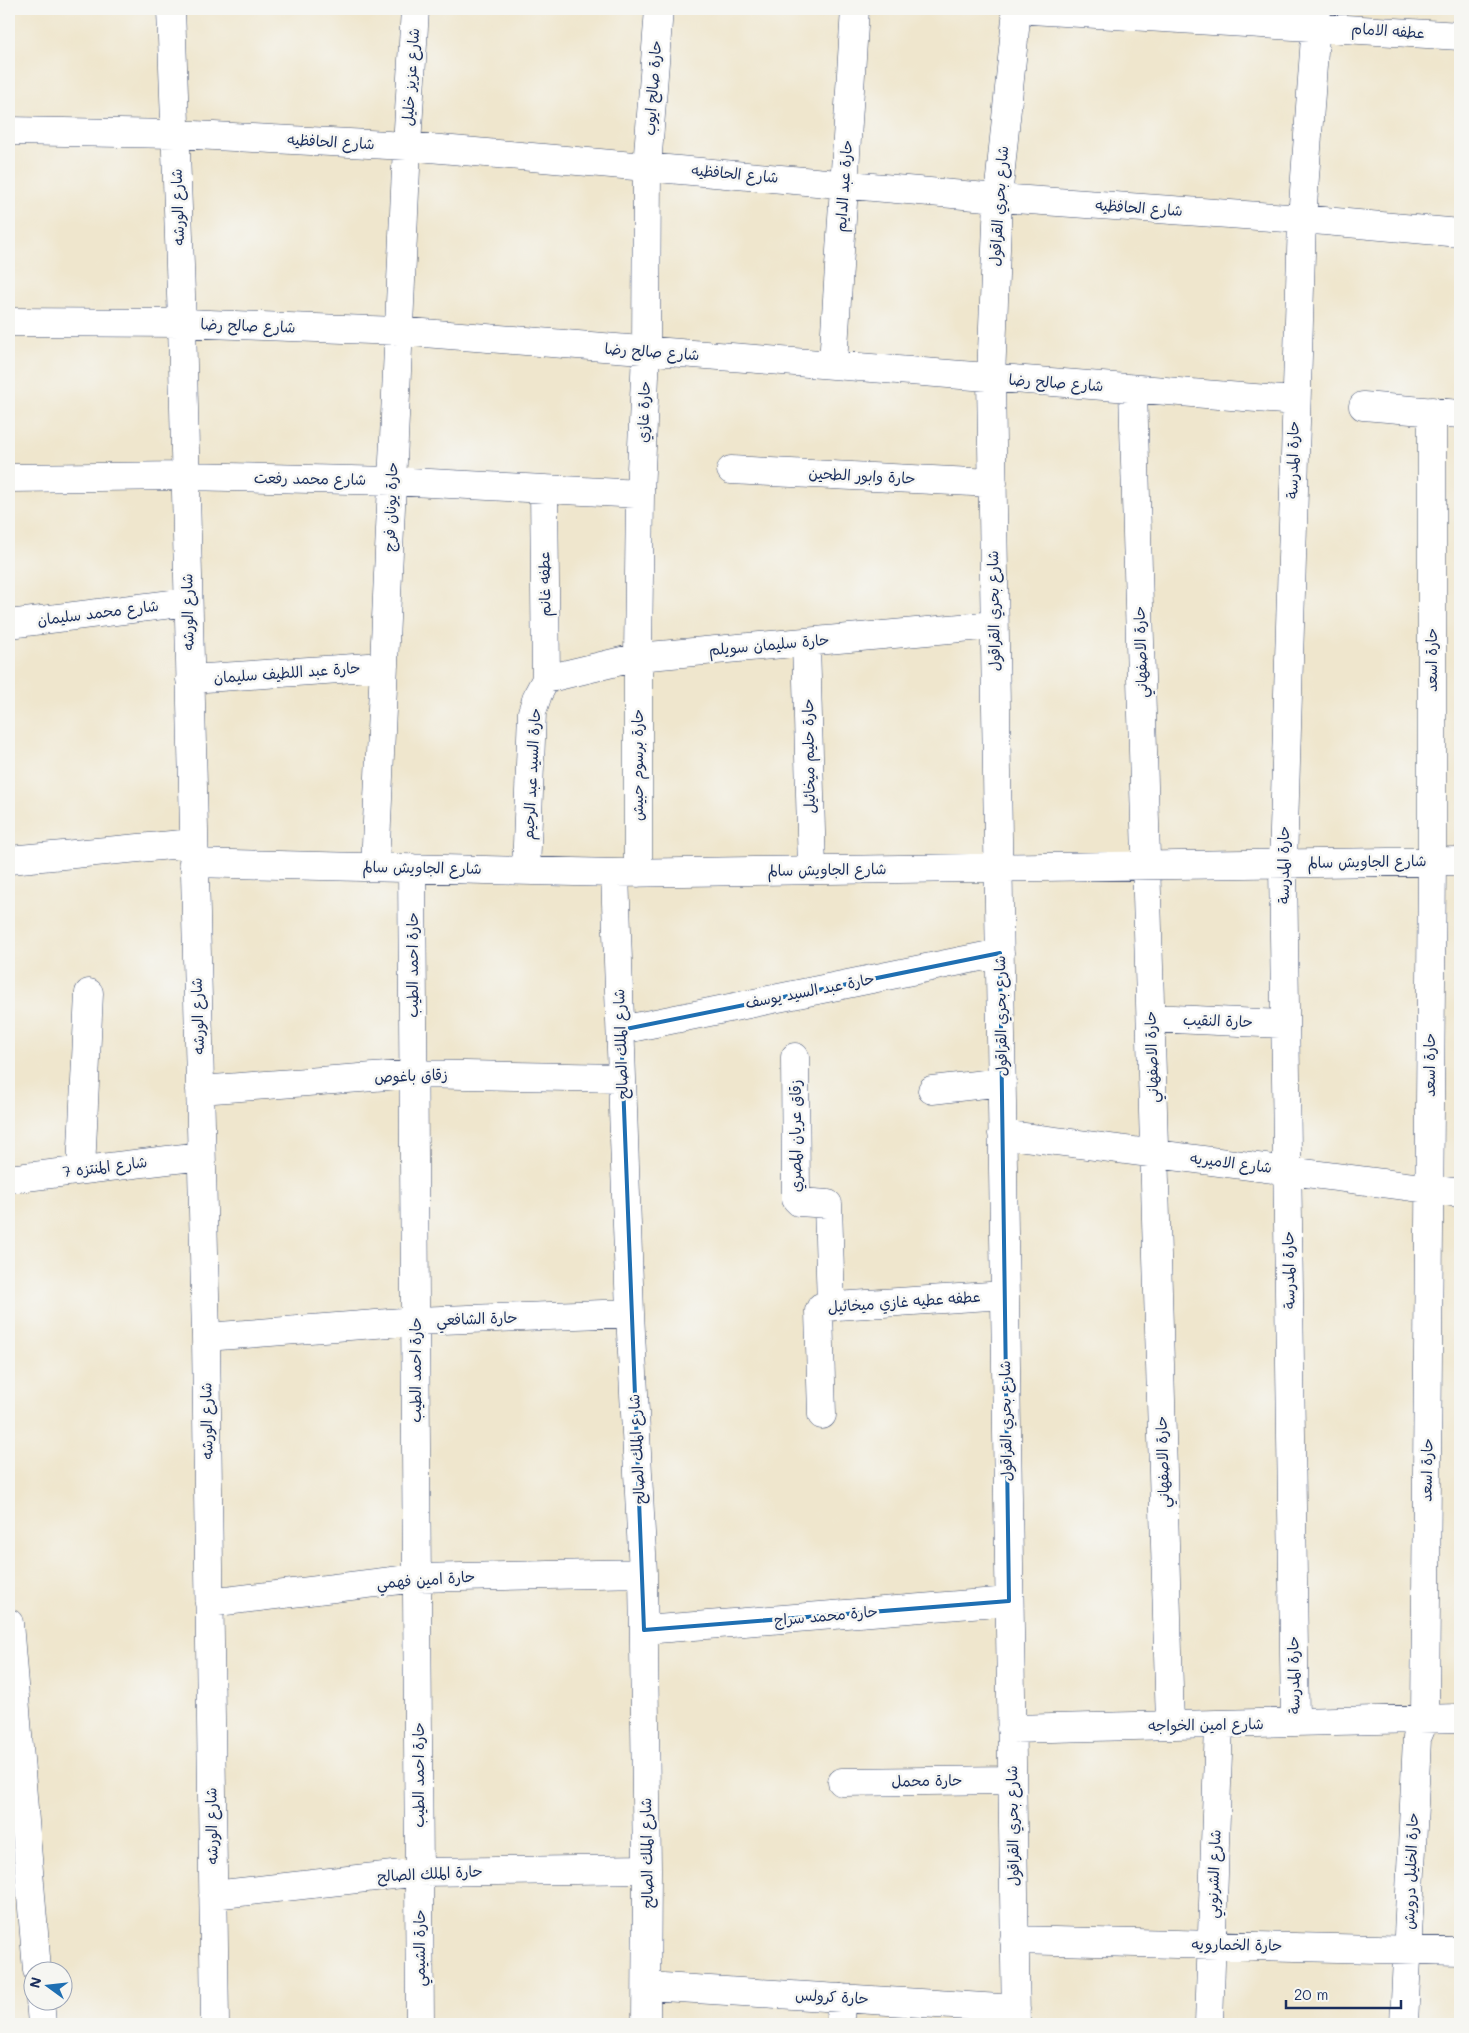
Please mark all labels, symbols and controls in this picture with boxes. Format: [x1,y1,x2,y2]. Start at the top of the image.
street label: عطفه الامام [1351,17,1425,45]
street label: شارع عزيز خليل [397,27,424,127]
street label: حارة صالح ايوب [639,40,666,136]
street label: شارع الحافظيه [287,129,375,154]
street label: حارة عبد الدايم [830,139,859,233]
street label: شارع بحري القراقول [984,145,1014,267]
street label: شارع الحافظيه [691,159,780,188]
street label: شارع الورشه [166,168,189,246]
street label: شارع الحافظيه [1095,194,1183,221]
street label: شارع صالح رضا [200,313,296,338]
street label: شارع صالح رضا [604,338,700,365]
street label: شارع صالح رضا [1008,369,1104,396]
street label: حارة غازي [632,381,656,443]
street label: حارة المدرسة [1281,421,1303,499]
street label: حارة يونان فرج [378,462,403,552]
street label: حارة وابور الطحين [808,462,916,488]
street label: شارع محمد رفعت [254,467,366,490]
street label: شارع بحري القراقول [982,550,1006,672]
street label: عطفه غانم [533,551,558,617]
street label: شارع الورشه [176,573,199,651]
street label: شارع محمد سليمان [36,595,160,630]
street label: حارة الاصفهاني [1128,606,1156,698]
street label: حارة اسعد [1421,628,1441,692]
street label: حارة سليمان سويلم [708,629,830,662]
street label: حارة عبد اللطيف سليمان [213,657,361,687]
street label: حارة حليم ميخائيل [797,698,822,814]
street label: حارة السيد عبد الرحيم [518,707,546,841]
street label: حارة برسوم حبيش [627,709,650,821]
street label: حارة المدرسة [1273,826,1293,904]
street label: شارع الجاويش سالم [1307,850,1427,874]
street label: شارع الجاويش سالم [362,856,482,880]
street label: شارع الجاويش سالم [767,858,887,882]
street label: حارة احمد الطيب [402,912,422,1018]
street label: شارع بحري القراقول [989,955,1013,1077]
street label: حارة عبد السيد يوسف [744,968,876,1012]
street label: شارع الورشه [186,977,209,1055]
street label: شارع الملك الصالح [608,988,633,1100]
street label: حارة النقيب [1183,1009,1253,1031]
street label: حارة الاصفهاني [1139,1011,1167,1103]
street label: حارة اسعد [1419,1033,1439,1097]
street label: زقاق باغوص [374,1064,448,1086]
street label: زقاق عريان المصري [785,1080,807,1192]
street label: شارع الاميريه [1189,1147,1273,1178]
street label: شارع المنتزه 7 [61,1151,149,1182]
street label: حارة المدرسة [1277,1231,1299,1309]
street label: عطفه عطيه غازي ميخائيل [827,1286,981,1318]
street label: حارة الشافعي [436,1307,518,1333]
street label: حارة احمد الطيب [405,1317,425,1423]
street label: شارع بحري القراقول [994,1360,1018,1482]
street label: شارع الورشه [195,1382,218,1460]
street label: شارع الملك الصالح [623,1393,650,1505]
street label: حارة الاصفهاني [1150,1416,1178,1508]
street label: حارة اسعد [1415,1438,1437,1502]
street label: حارة امين فهمي [376,1566,476,1596]
street label: حارة محمد سراج [773,1601,879,1631]
street label: حارة المدرسة [1282,1636,1304,1714]
street label: شارع امين الخواجه [1148,1713,1264,1736]
street label: حارة احمد الطيب [408,1722,428,1828]
street label: شارع بحري القراقول [1001,1765,1025,1887]
street label: حارة محمل [891,1769,963,1791]
street label: شارع الورشه [200,1787,223,1865]
street label: شارع الملك الصالح [635,1798,658,1908]
street label: حارة الخليل درويش [1398,1812,1422,1930]
street label: شارع الشرنوبي [1201,1829,1229,1919]
street label: حارة الملك الصالح [377,1860,483,1887]
street label: حارة الشيمي [409,1910,433,1986]
street label: حارة الخمارويه [1191,1933,1283,1956]
north arrow [22,1960,72,2010]
text: N [24,1975,46,1990]
scale bar [1286,1978,1402,2010]
street label: حارة كرولس [795,1984,869,2008]
text: 20 m [1294,1984,1328,2004]

